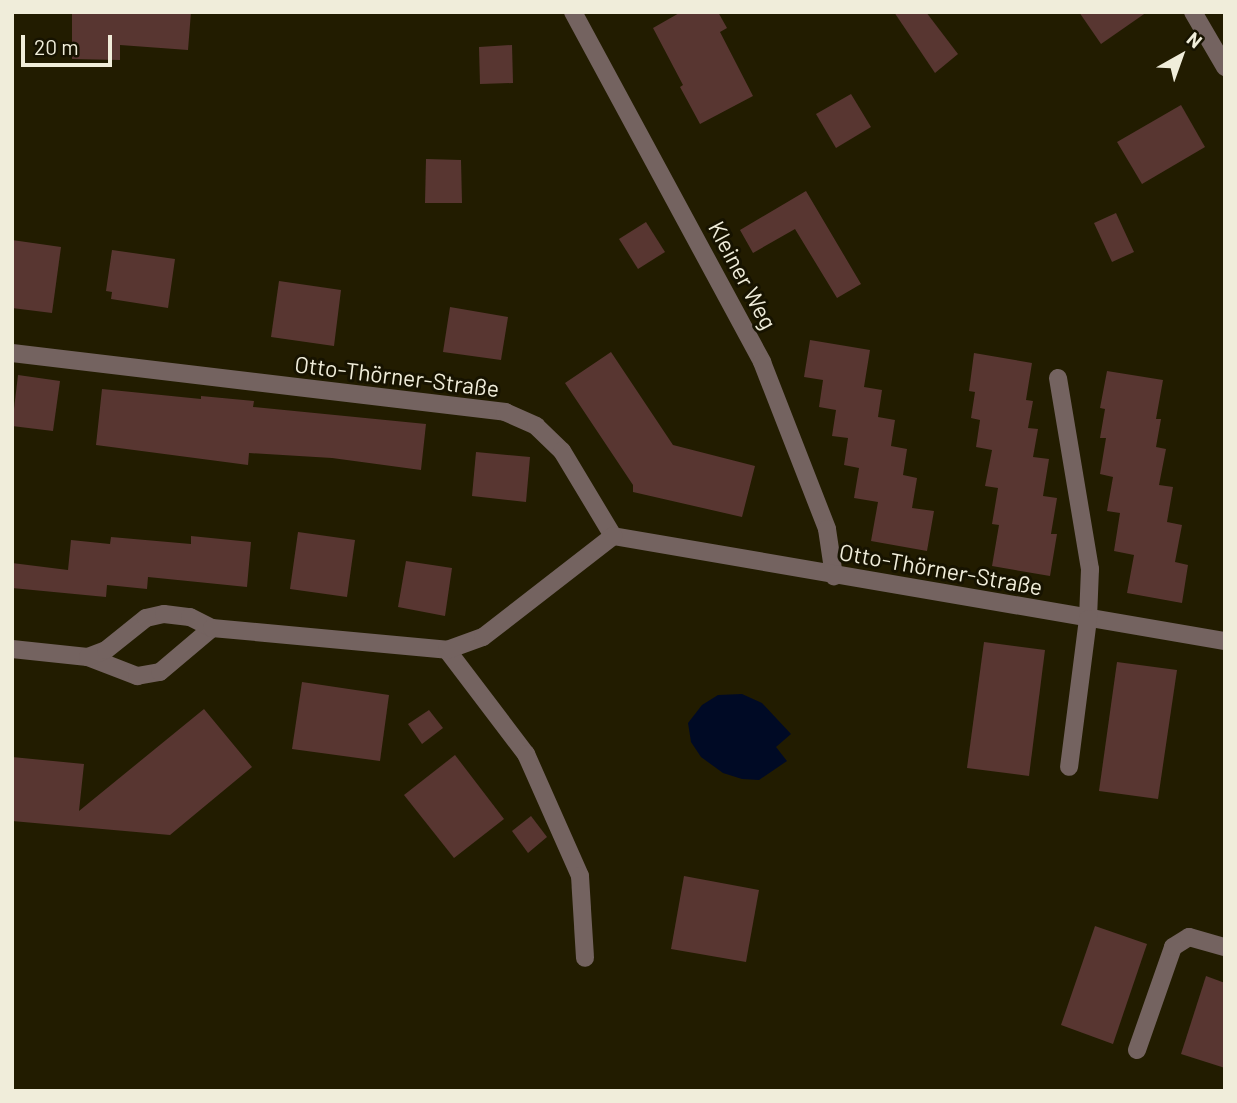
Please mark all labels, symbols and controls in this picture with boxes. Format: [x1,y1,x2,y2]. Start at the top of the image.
scale bar [24,21,116,65]
north arrow [1146,21,1216,91]
text: N [1183,27,1207,52]
text: 20 m [34,34,79,59]
street label: Kleiner Weg [703,216,783,334]
street label: Otto-Thörner-Straße [293,350,501,402]
street label: Otto-Thörner-Straße [837,538,1045,600]

